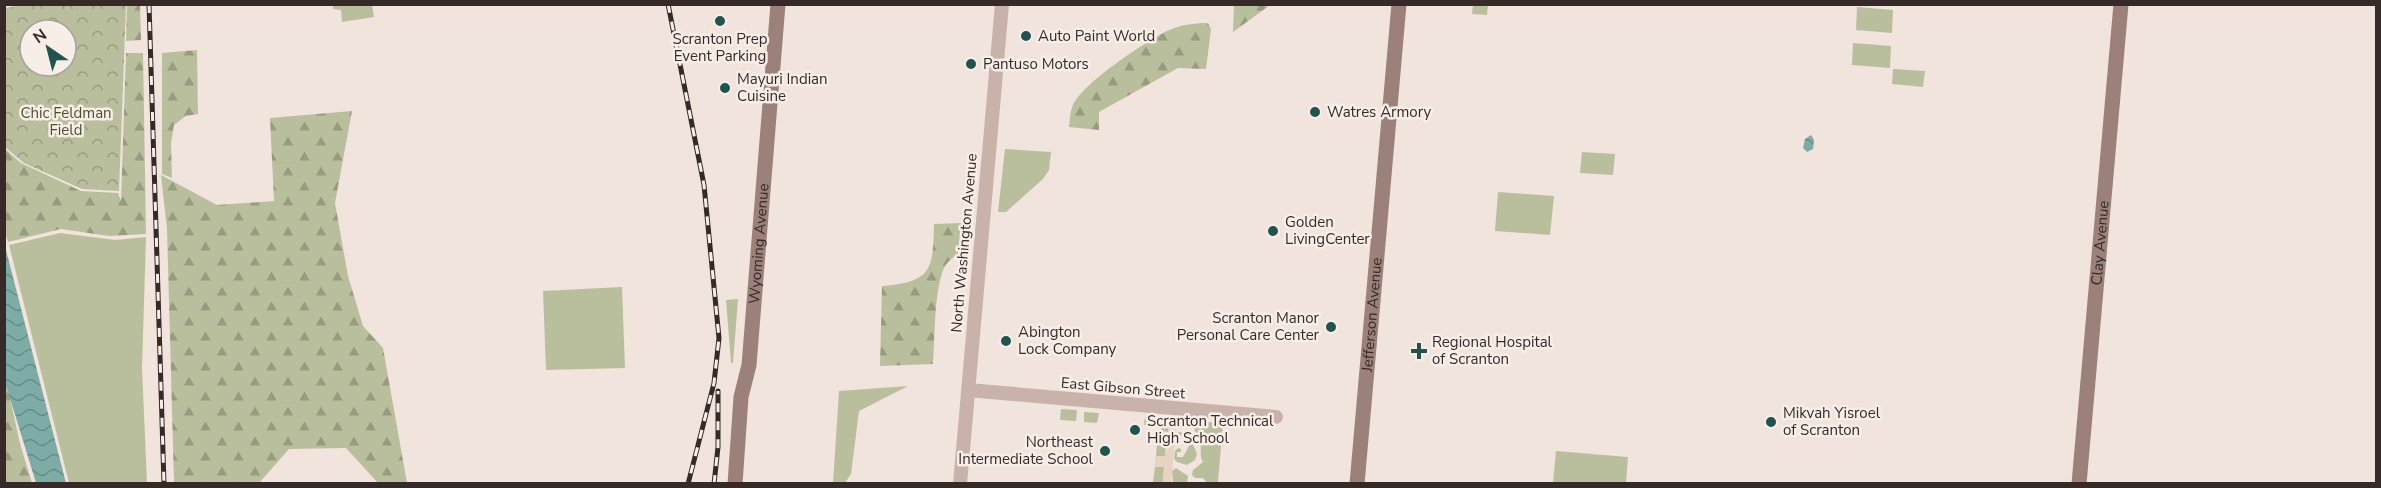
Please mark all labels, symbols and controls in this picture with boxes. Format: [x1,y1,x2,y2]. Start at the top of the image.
marker: Scranton Prep Event Parking [713,14,727,28]
north arrow [18,18,78,78]
text: N [29,24,51,49]
place label: Auto Paint World [1038,26,1155,46]
place label: Scranton Prep Event Parking [672,29,768,66]
marker: Auto Paint World [1019,29,1033,43]
place label: Pantuso Motors [983,54,1089,74]
marker: Pantuso Motors [964,57,978,71]
place label: Mayuri Indian Cuisine [737,69,828,106]
marker: Mayuri Indian Cuisine [718,81,732,95]
place label: Watres Armory [1327,102,1431,122]
park label: Chic Feldman Field [20,103,112,140]
marker: Watres Armory [1308,105,1322,119]
street label: North Washington Avenue [946,153,982,333]
street label: Wyoming Avenue [744,183,774,305]
street label: Clay Avenue [2086,200,2114,286]
place label: Golden LivingCenter [1285,212,1370,249]
marker: Golden LivingCenter [1266,224,1280,238]
street label: Jefferson Avenue [1357,257,1387,374]
place label: Scranton Manor Personal Care Center [1177,308,1320,345]
marker: Scranton Manor Personal Care Center [1324,320,1338,334]
place label: Abington Lock Company [1018,322,1117,359]
place label: Regional Hospital of Scranton [1432,332,1553,369]
marker: Abington Lock Company [999,334,1013,348]
marker: Regional Hospital of Scranton [1410,342,1428,360]
street label: East Gibson Street [1060,373,1187,403]
place label: Mikvah Yisroel of Scranton [1783,403,1881,440]
place label: Scranton Technical High School [1147,411,1274,448]
marker: Mikvah Yisroel of Scranton [1764,415,1778,429]
marker: Scranton Technical High School [1128,423,1142,437]
place label: Northeast Intermediate School [958,432,1094,469]
marker: Northeast Intermediate School [1098,444,1112,458]

